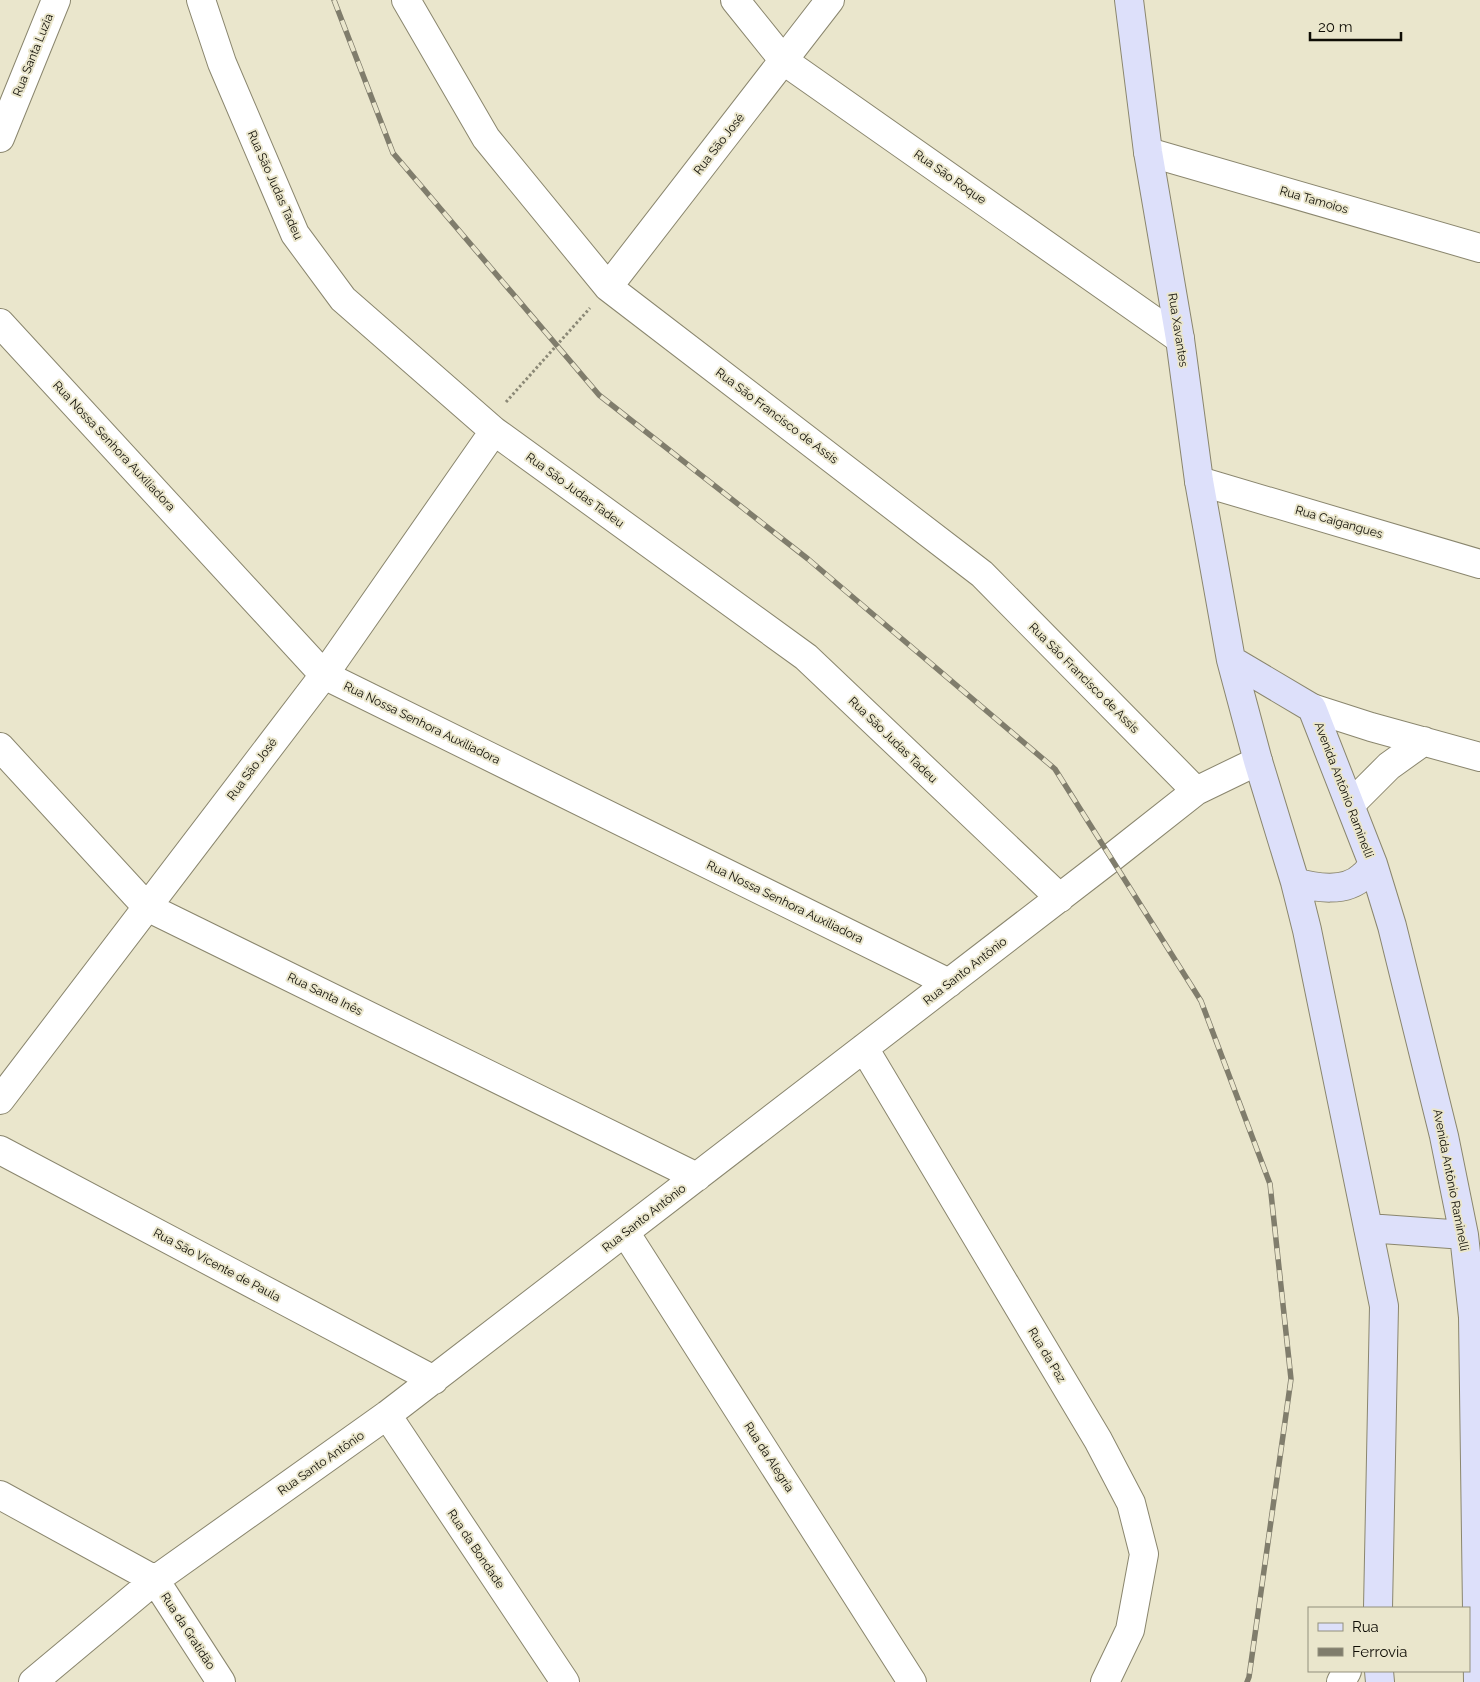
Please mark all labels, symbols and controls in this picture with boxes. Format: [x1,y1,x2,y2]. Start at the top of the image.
scale bar [1310,10,1401,42]
street label: Rua Santa Luzia [10,12,56,98]
text: 20 m [1318,18,1353,36]
street label: Rua São José [691,111,747,177]
street label: Rua São Judas Tadeu [245,128,305,242]
street label: Rua São Roque [911,147,989,207]
street label: Rua Tamoios [1278,184,1350,216]
street label: Rua Xavantes [1165,292,1191,368]
street label: Rua São Francisco de Assis [713,365,841,467]
street label: Rua Nossa Senhora Auxiliadora [50,378,178,514]
street label: Rua São Judas Tadeu [523,450,627,530]
street label: Rua Caigangues [1294,503,1384,541]
street label: Rua São Francisco de Assis [1026,620,1142,736]
street label: Rua Nossa Senhora Auxiliadora [341,679,503,767]
street label: Rua São Judas Tadeu [846,694,940,786]
street label: Avenida Antônio Raminelli [1312,720,1376,860]
street label: Rua São José [224,735,280,803]
street label: Rua Nossa Senhora Auxiliadora [704,858,866,946]
street label: Rua Santo Antônio [921,934,1009,1008]
street label: Rua Santa Inês [285,970,365,1018]
street label: Avenida Antônio Raminelli [1430,1108,1472,1252]
street label: Rua Santo Antônio [600,1181,688,1255]
street label: Rua São Vicente de Paula [151,1226,283,1304]
street label: Rua da Paz [1025,1325,1069,1385]
street label: Rua da Alegria [741,1419,797,1495]
street label: Rua Santo Antônio [275,1428,367,1498]
street label: Rua da Bondade [444,1507,508,1591]
street label: Rua da Gratidão [158,1590,218,1672]
legend [1308,1607,1470,1672]
text: Rua [1352,1618,1379,1636]
text: Ferrovia [1352,1643,1408,1661]

